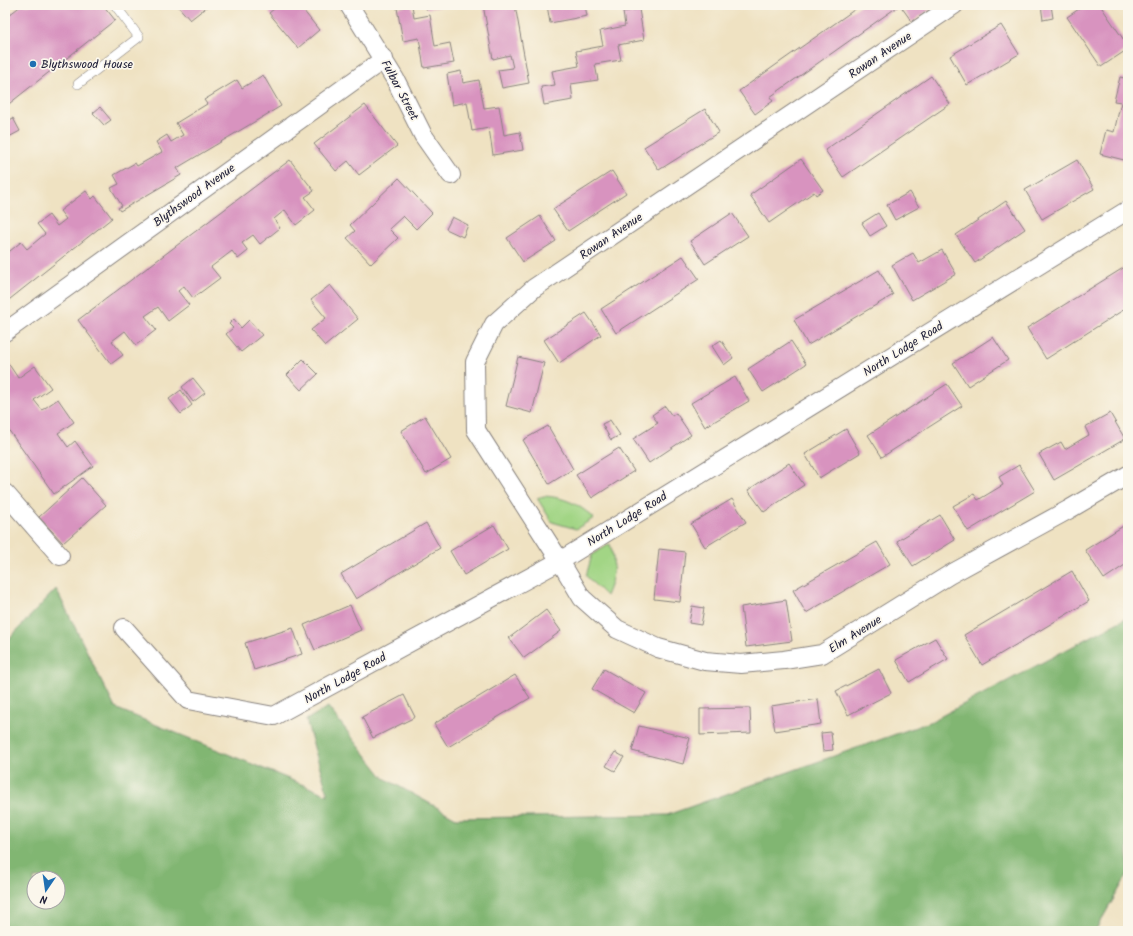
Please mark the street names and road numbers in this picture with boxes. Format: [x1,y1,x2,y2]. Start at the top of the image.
street label: Rowan Avenue [845,27,916,84]
street label: Fulbar Street [376,57,424,124]
street label: Blythswood Avenue [149,159,240,232]
street label: Rowan Avenue [576,208,647,265]
street label: North Lodge Road [859,317,948,382]
street label: North Lodge Road [583,487,672,552]
street label: Elm Avenue [825,610,886,658]
street label: North Lodge Road [301,647,391,709]

